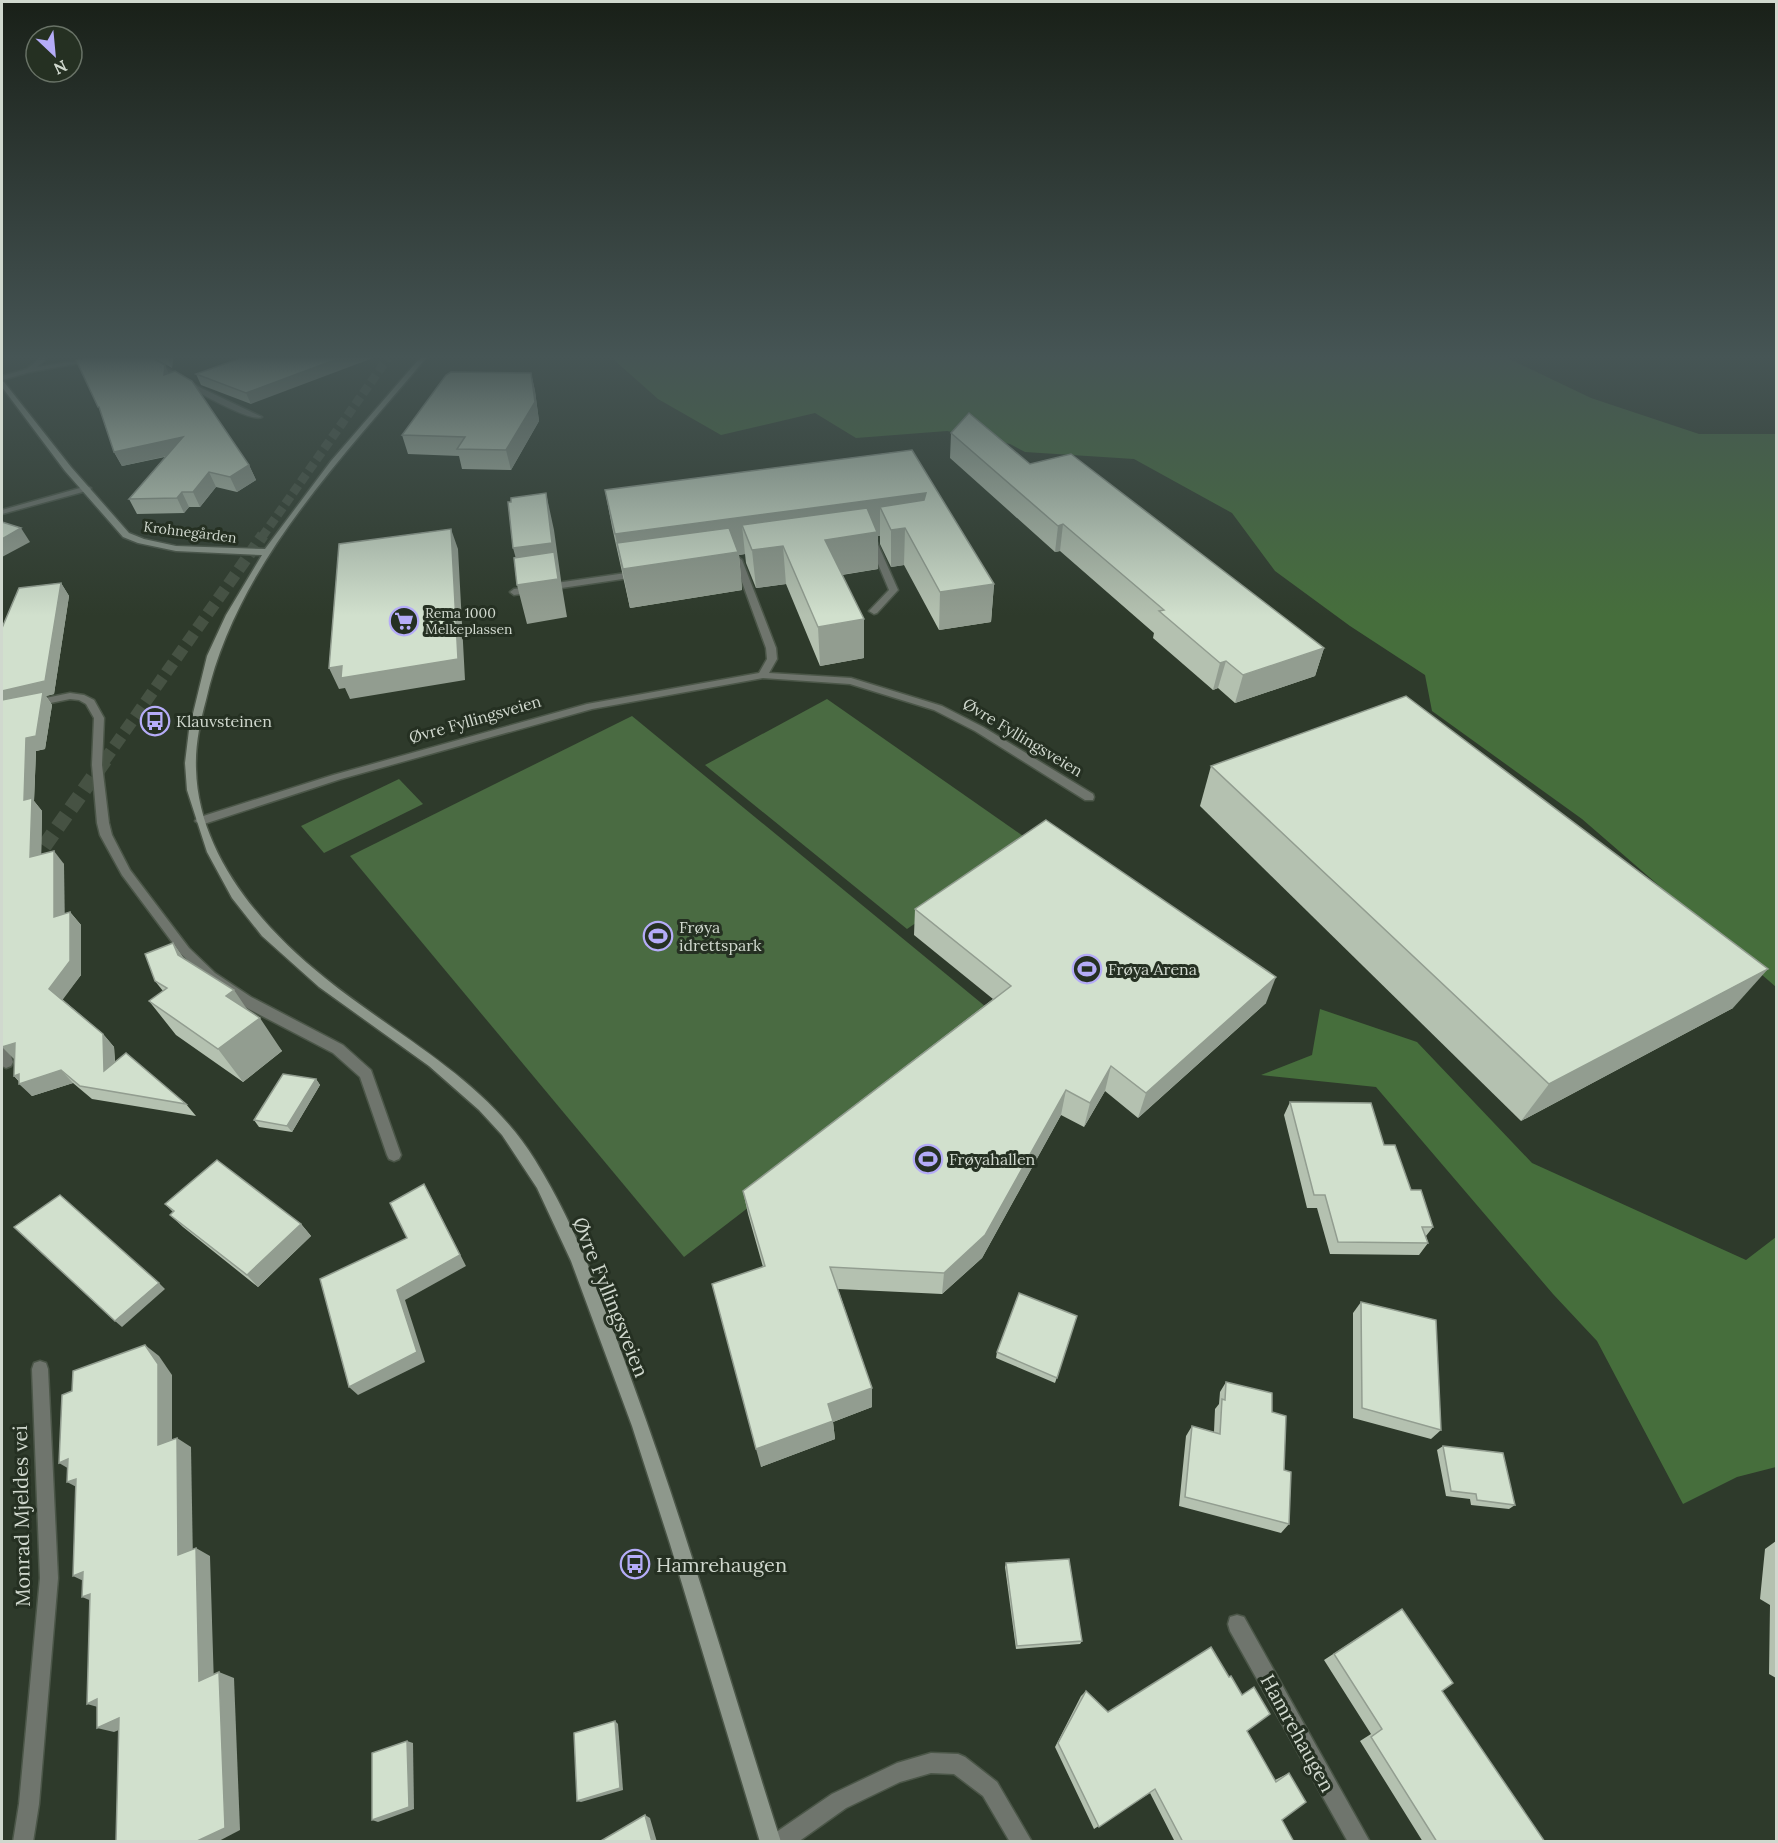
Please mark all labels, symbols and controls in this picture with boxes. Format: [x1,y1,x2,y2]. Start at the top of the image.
north arrow [24,24,84,84]
text: N [51,56,71,79]
street label: Krohnegården [142,517,238,547]
place label: Rema 1000 Melkeplassen [425,604,513,638]
supermarket icon: Rema 1000 Melkeplassen [388,605,420,637]
street label: Øvre Fyllingsveien [407,691,544,747]
street label: Øvre Fyllingsveien [959,693,1087,781]
bus stop icon: Klauvsteinen [139,705,171,737]
place label: Klauvsteinen [176,711,272,731]
place label: Frøya idrettspark [679,917,762,955]
sports icon: Frøya idrettspark [642,920,674,952]
sports icon: Frøya Arena [1071,953,1103,985]
place label: Frøya Arena [1108,959,1197,979]
sports icon: Frøyahallen [912,1143,944,1175]
place label: Frøyahallen [949,1149,1036,1169]
street label: Øvre Fyllingsveien [567,1213,655,1381]
street label: Monrad Mjeldes vei [7,1425,35,1607]
bus stop icon: Hamrehaugen [619,1548,651,1580]
place label: Hamrehaugen [656,1552,787,1577]
street label: Hamrehaugen [1255,1670,1341,1796]

